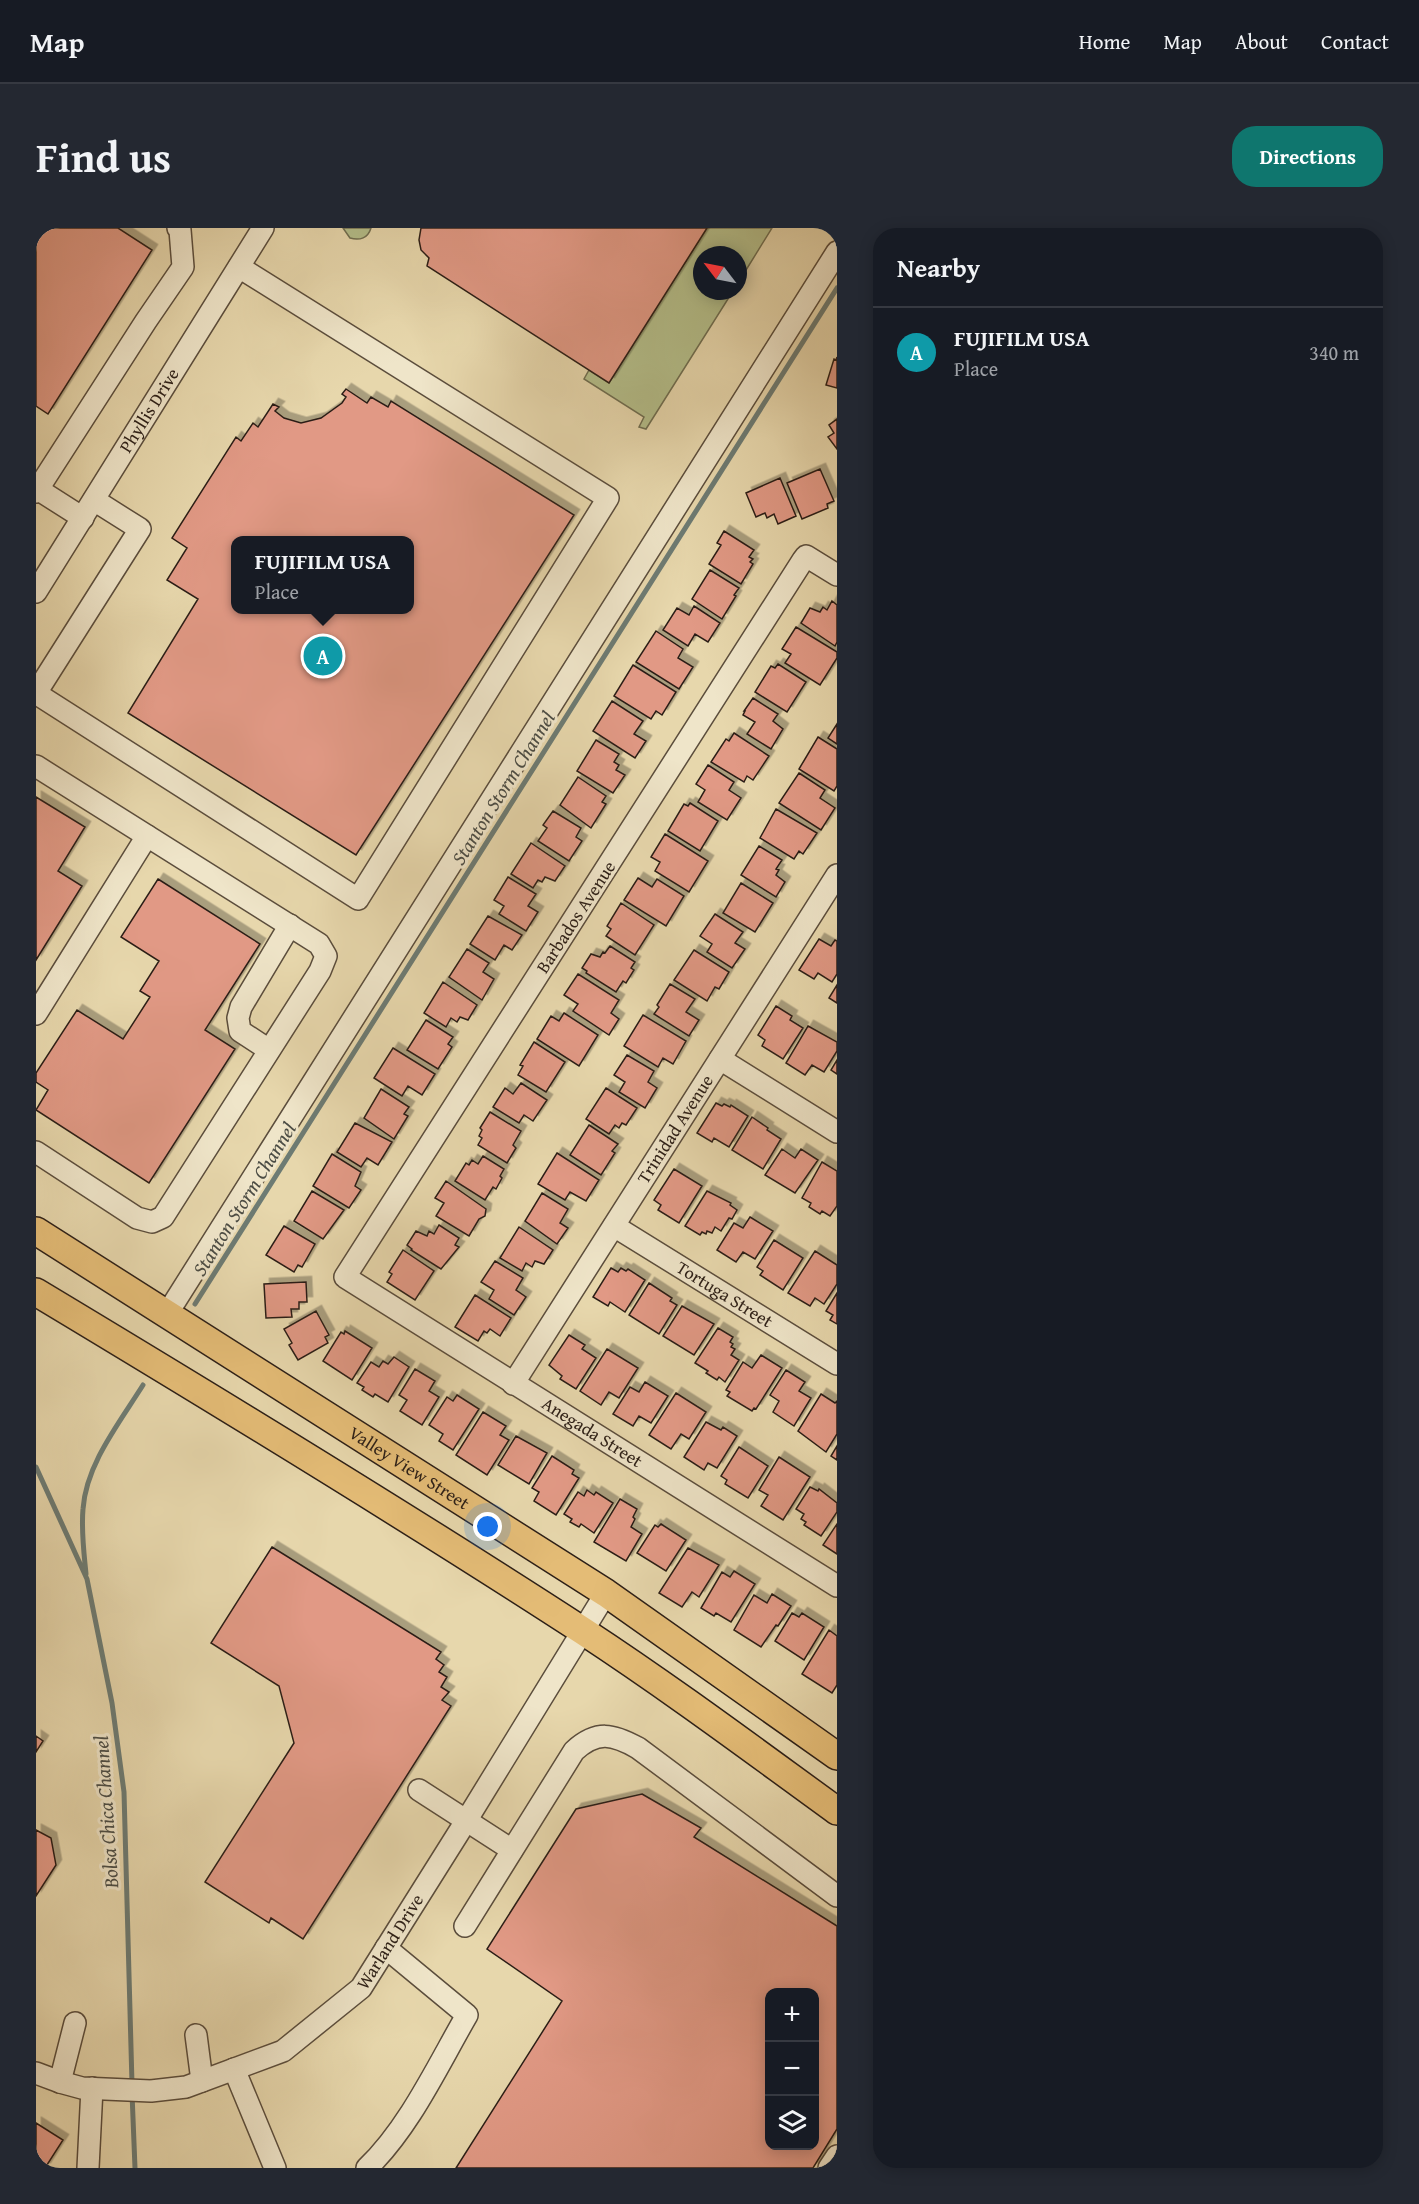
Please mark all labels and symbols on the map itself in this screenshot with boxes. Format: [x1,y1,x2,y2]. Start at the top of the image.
north arrow [693,246,747,300]
street label: Phyllis Drive [112,362,186,458]
pin: A [304,634,342,678]
water label: Stanton Storm Channel [444,705,562,870]
street label: Barbados Avenue [529,855,622,978]
street label: Trinidad Avenue [630,1069,720,1189]
water label: Stanton Storm Channel [185,1116,303,1281]
street label: Tortuga Street [671,1254,779,1335]
street label: Anegada Street [537,1390,649,1474]
street label: Valley View Street [344,1419,476,1516]
your location [473,1512,502,1541]
water label: Bolsa Chica Channel [86,1735,125,1890]
street label: Warland Drive [349,1889,430,1995]

